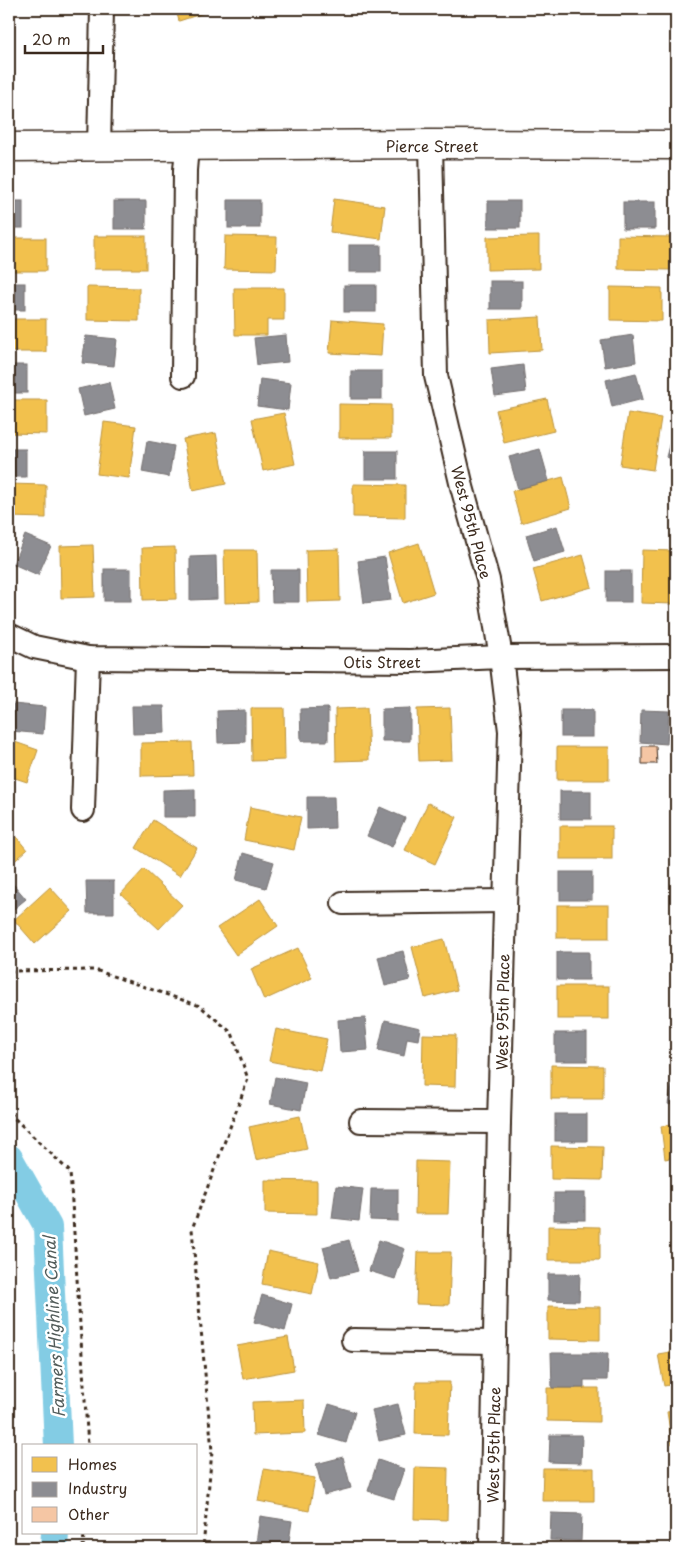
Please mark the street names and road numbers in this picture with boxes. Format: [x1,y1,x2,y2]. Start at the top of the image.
street label: Pierce Street [386,134,478,157]
street label: West 95th Place [446,463,498,581]
street label: Otis Street [343,650,421,673]
street label: West 95th Place [489,954,515,1070]
street label: West 95th Place [480,1387,506,1503]

